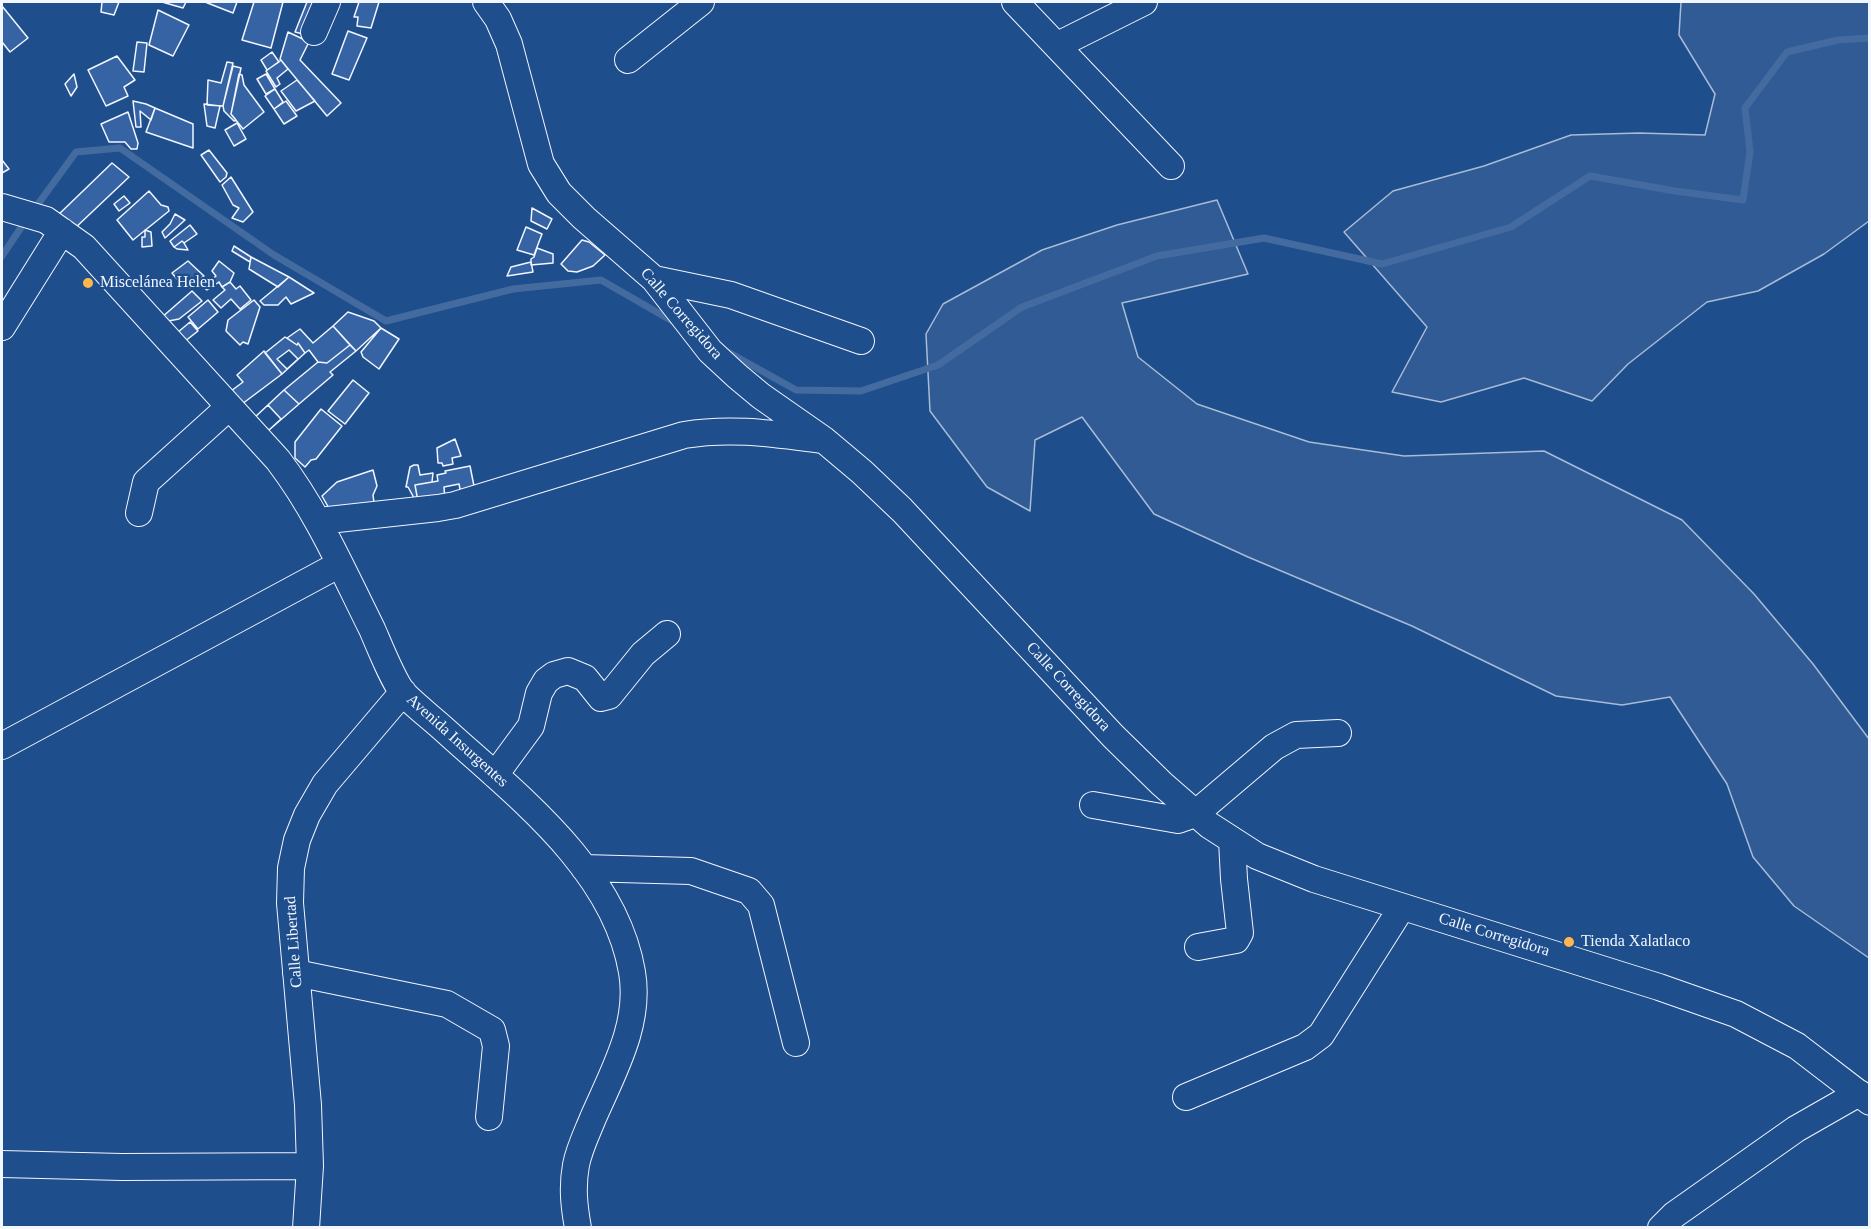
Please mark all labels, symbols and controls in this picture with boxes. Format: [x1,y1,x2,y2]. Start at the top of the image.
street label: Calle Corregidora [636,264,726,364]
place label: Miscelánea Helen [100,273,215,293]
marker: Miscelánea Helen [81,276,95,290]
street label: Calle Corregidora [1022,638,1114,736]
street label: Avenida Insurgentes [402,690,512,792]
street label: Calle Libertad [281,895,307,989]
street label: Calle Corregidora [1436,909,1552,961]
place label: Tienda Xalatlaco [1581,932,1690,952]
marker: Tienda Xalatlaco [1562,935,1576,949]

